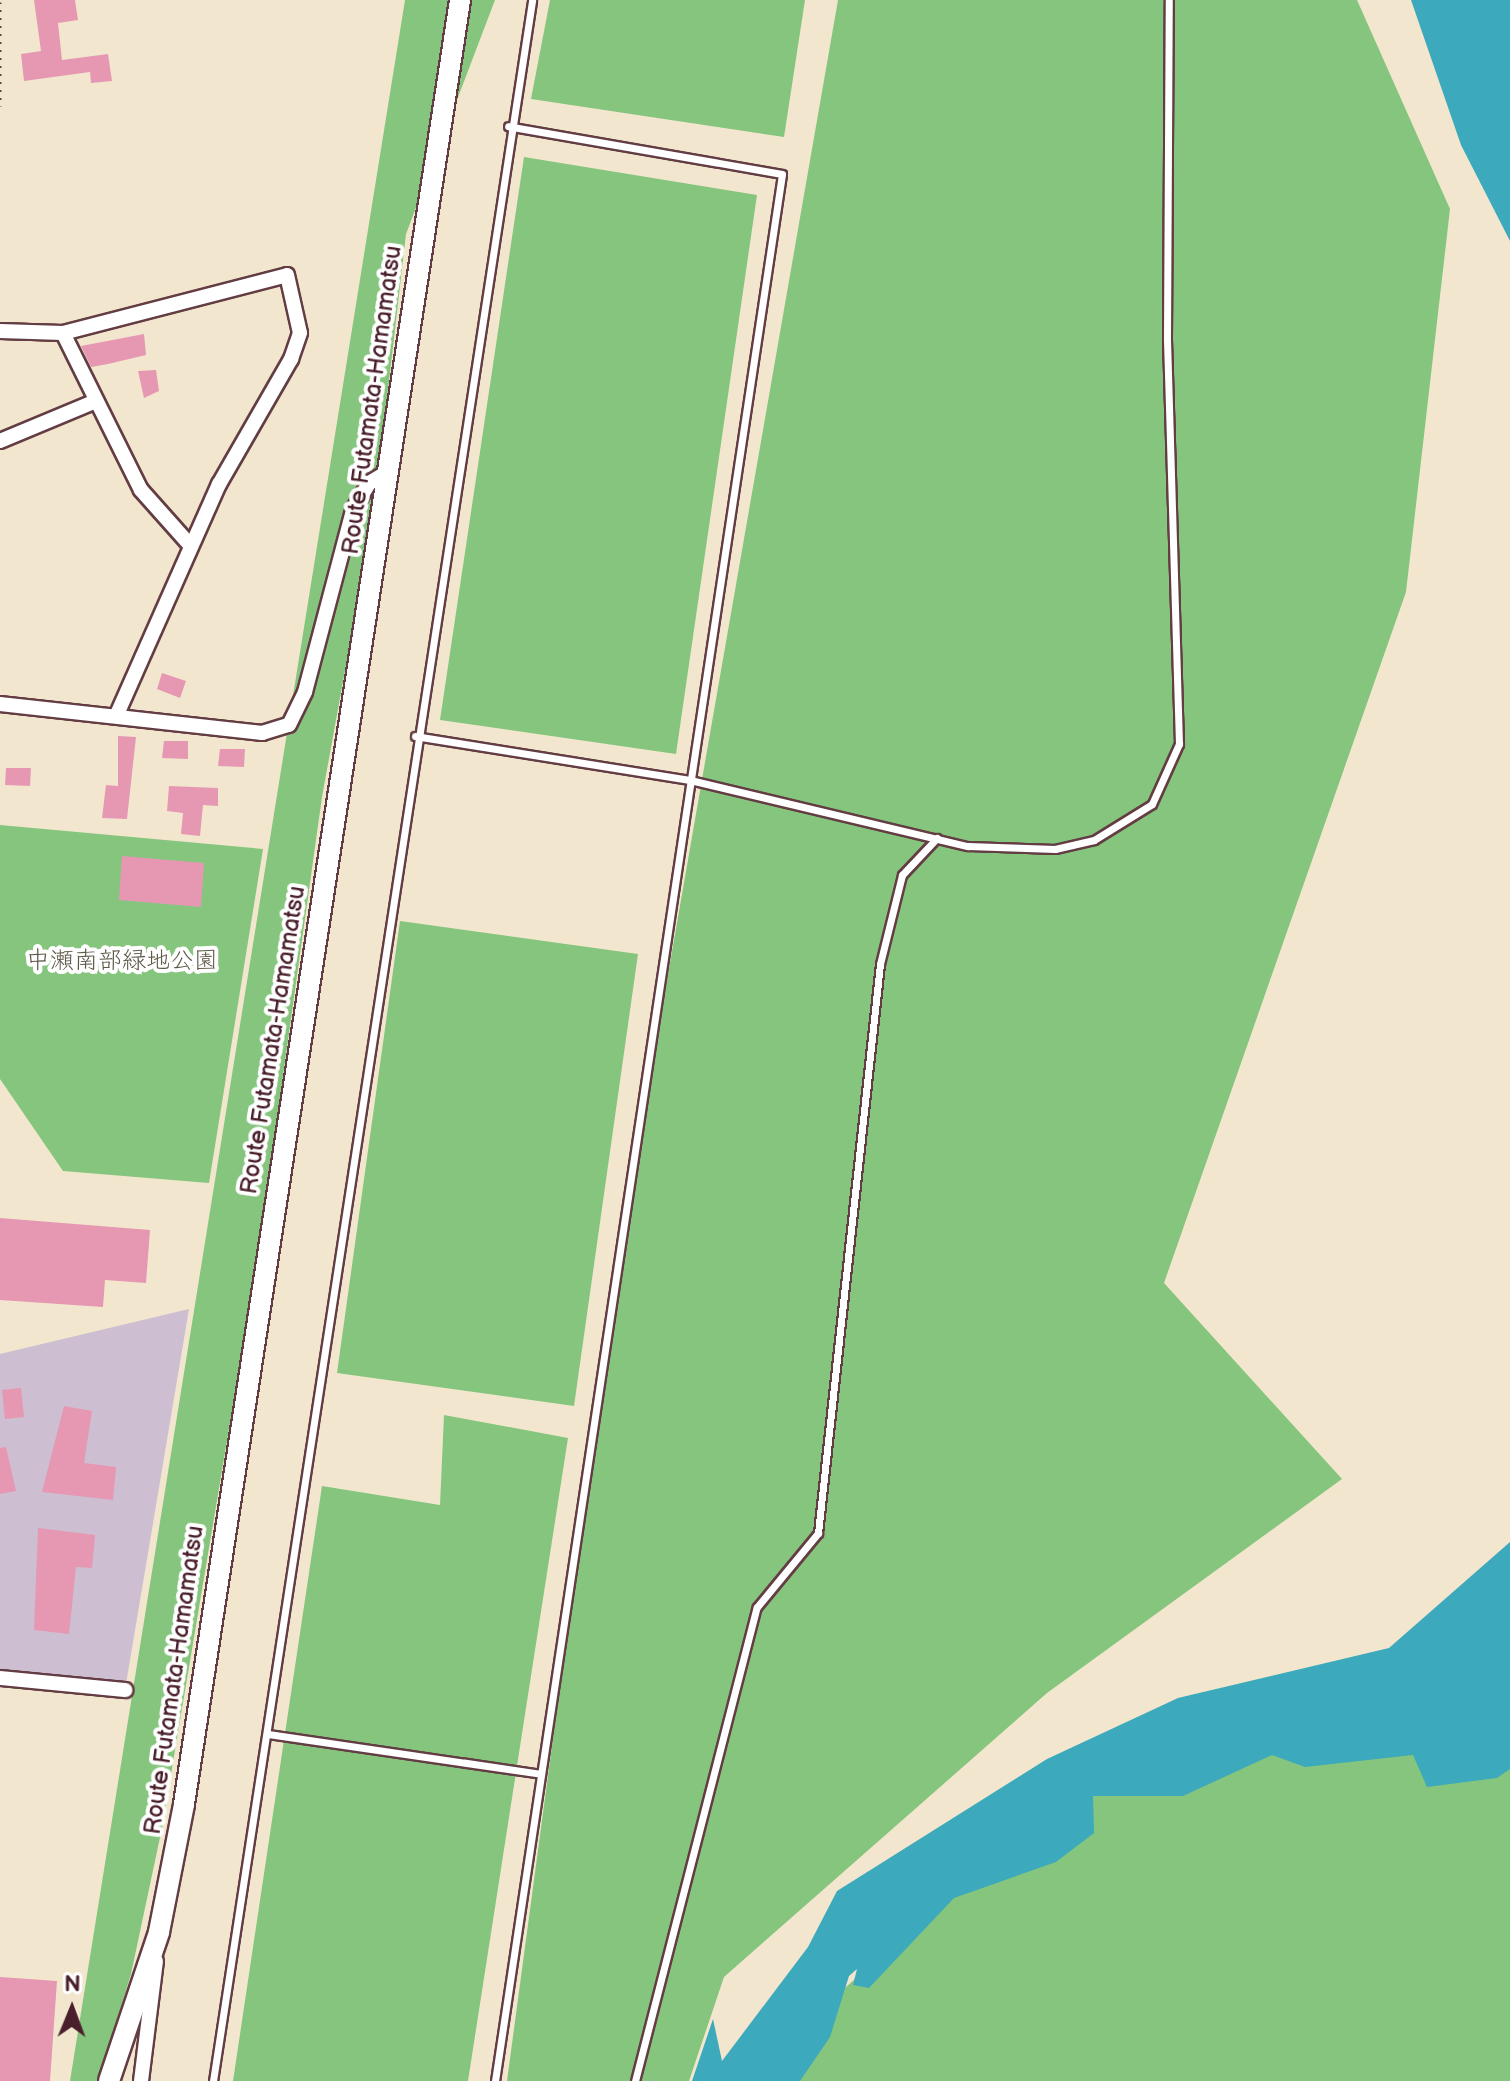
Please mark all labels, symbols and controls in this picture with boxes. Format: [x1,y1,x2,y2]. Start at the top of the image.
street label: Route Futamata-Hamamatsu [336,244,408,556]
street label: Route Futamata-Hamamatsu [234,884,312,1196]
park label: 中瀬南部緑地公園 [26,947,218,975]
street label: Route Futamata-Hamamatsu [138,1524,210,1836]
north arrow [32,1969,112,2049]
text: N [64,1971,81,1998]

